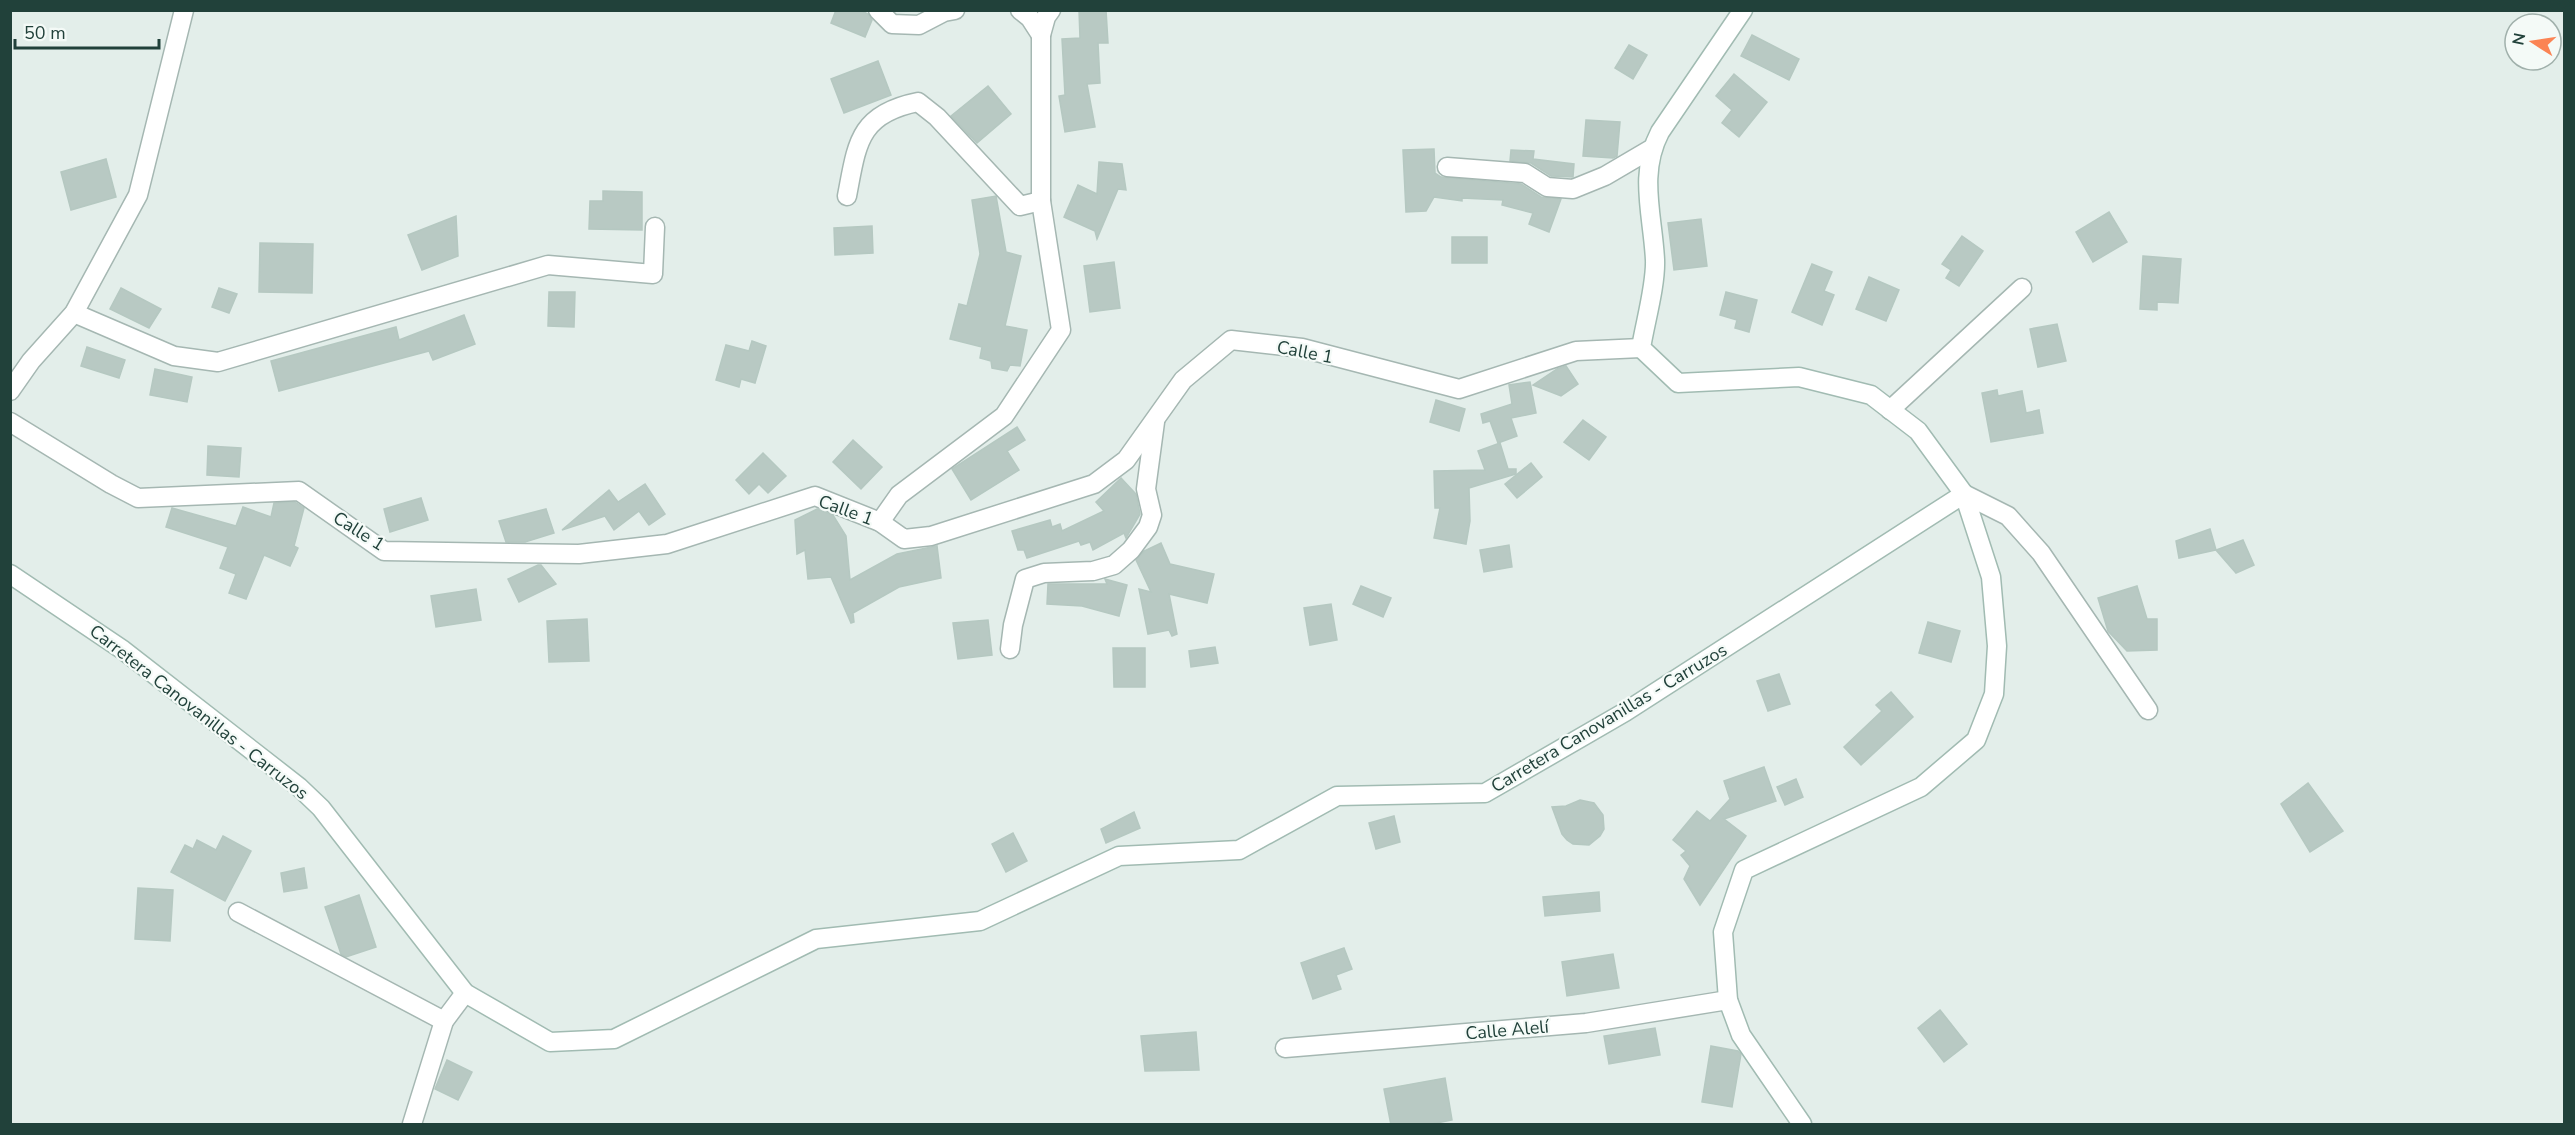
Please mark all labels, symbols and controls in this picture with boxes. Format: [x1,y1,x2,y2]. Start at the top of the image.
scale bar [15,12,159,50]
north arrow [2503,12,2563,72]
text: 50 m [24,21,66,45]
text: N [2507,31,2531,47]
street label: Calle 1 [1275,335,1335,369]
street label: Calle 1 [815,489,877,531]
street label: Calle 1 [328,506,390,556]
street label: Carretera Canovanillas - Carruzos [85,619,313,805]
street label: Carretera Canovanillas - Carruzos [1486,638,1732,798]
street label: Calle Alelí [1464,1014,1550,1046]

